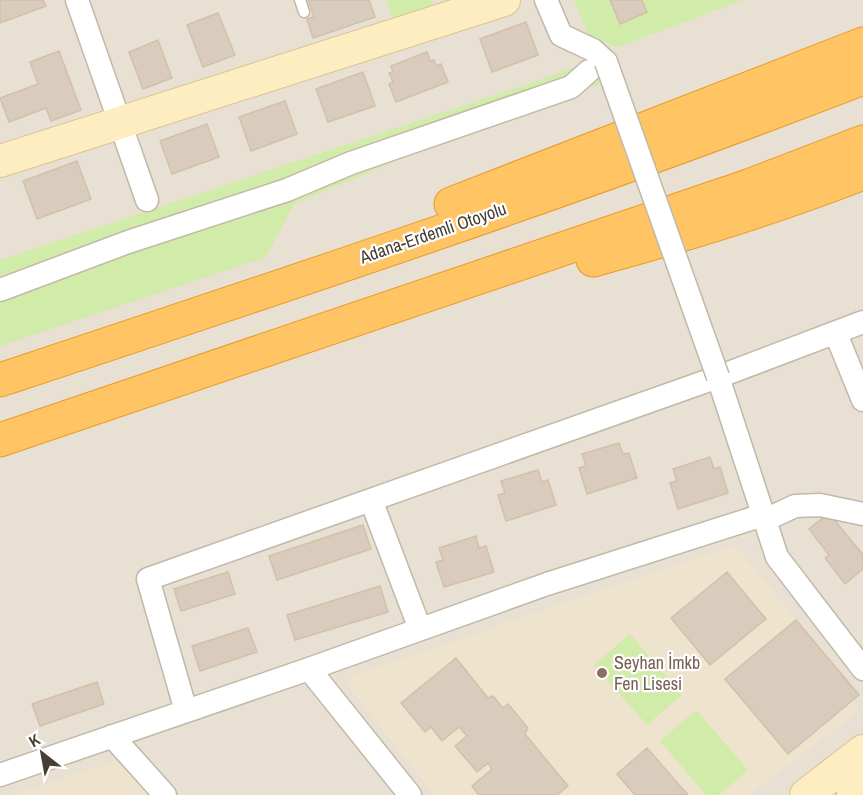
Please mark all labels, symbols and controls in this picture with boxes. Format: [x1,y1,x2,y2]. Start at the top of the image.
street label: Adana-Erdemli Otoyolu [355,196,509,270]
place label: Seyhan İmkb Fen Lisesi [614,650,700,696]
marker: Seyhan İmkb Fen Lisesi [595,666,609,680]
north arrow [12,723,72,783]
text: K [25,728,44,752]

